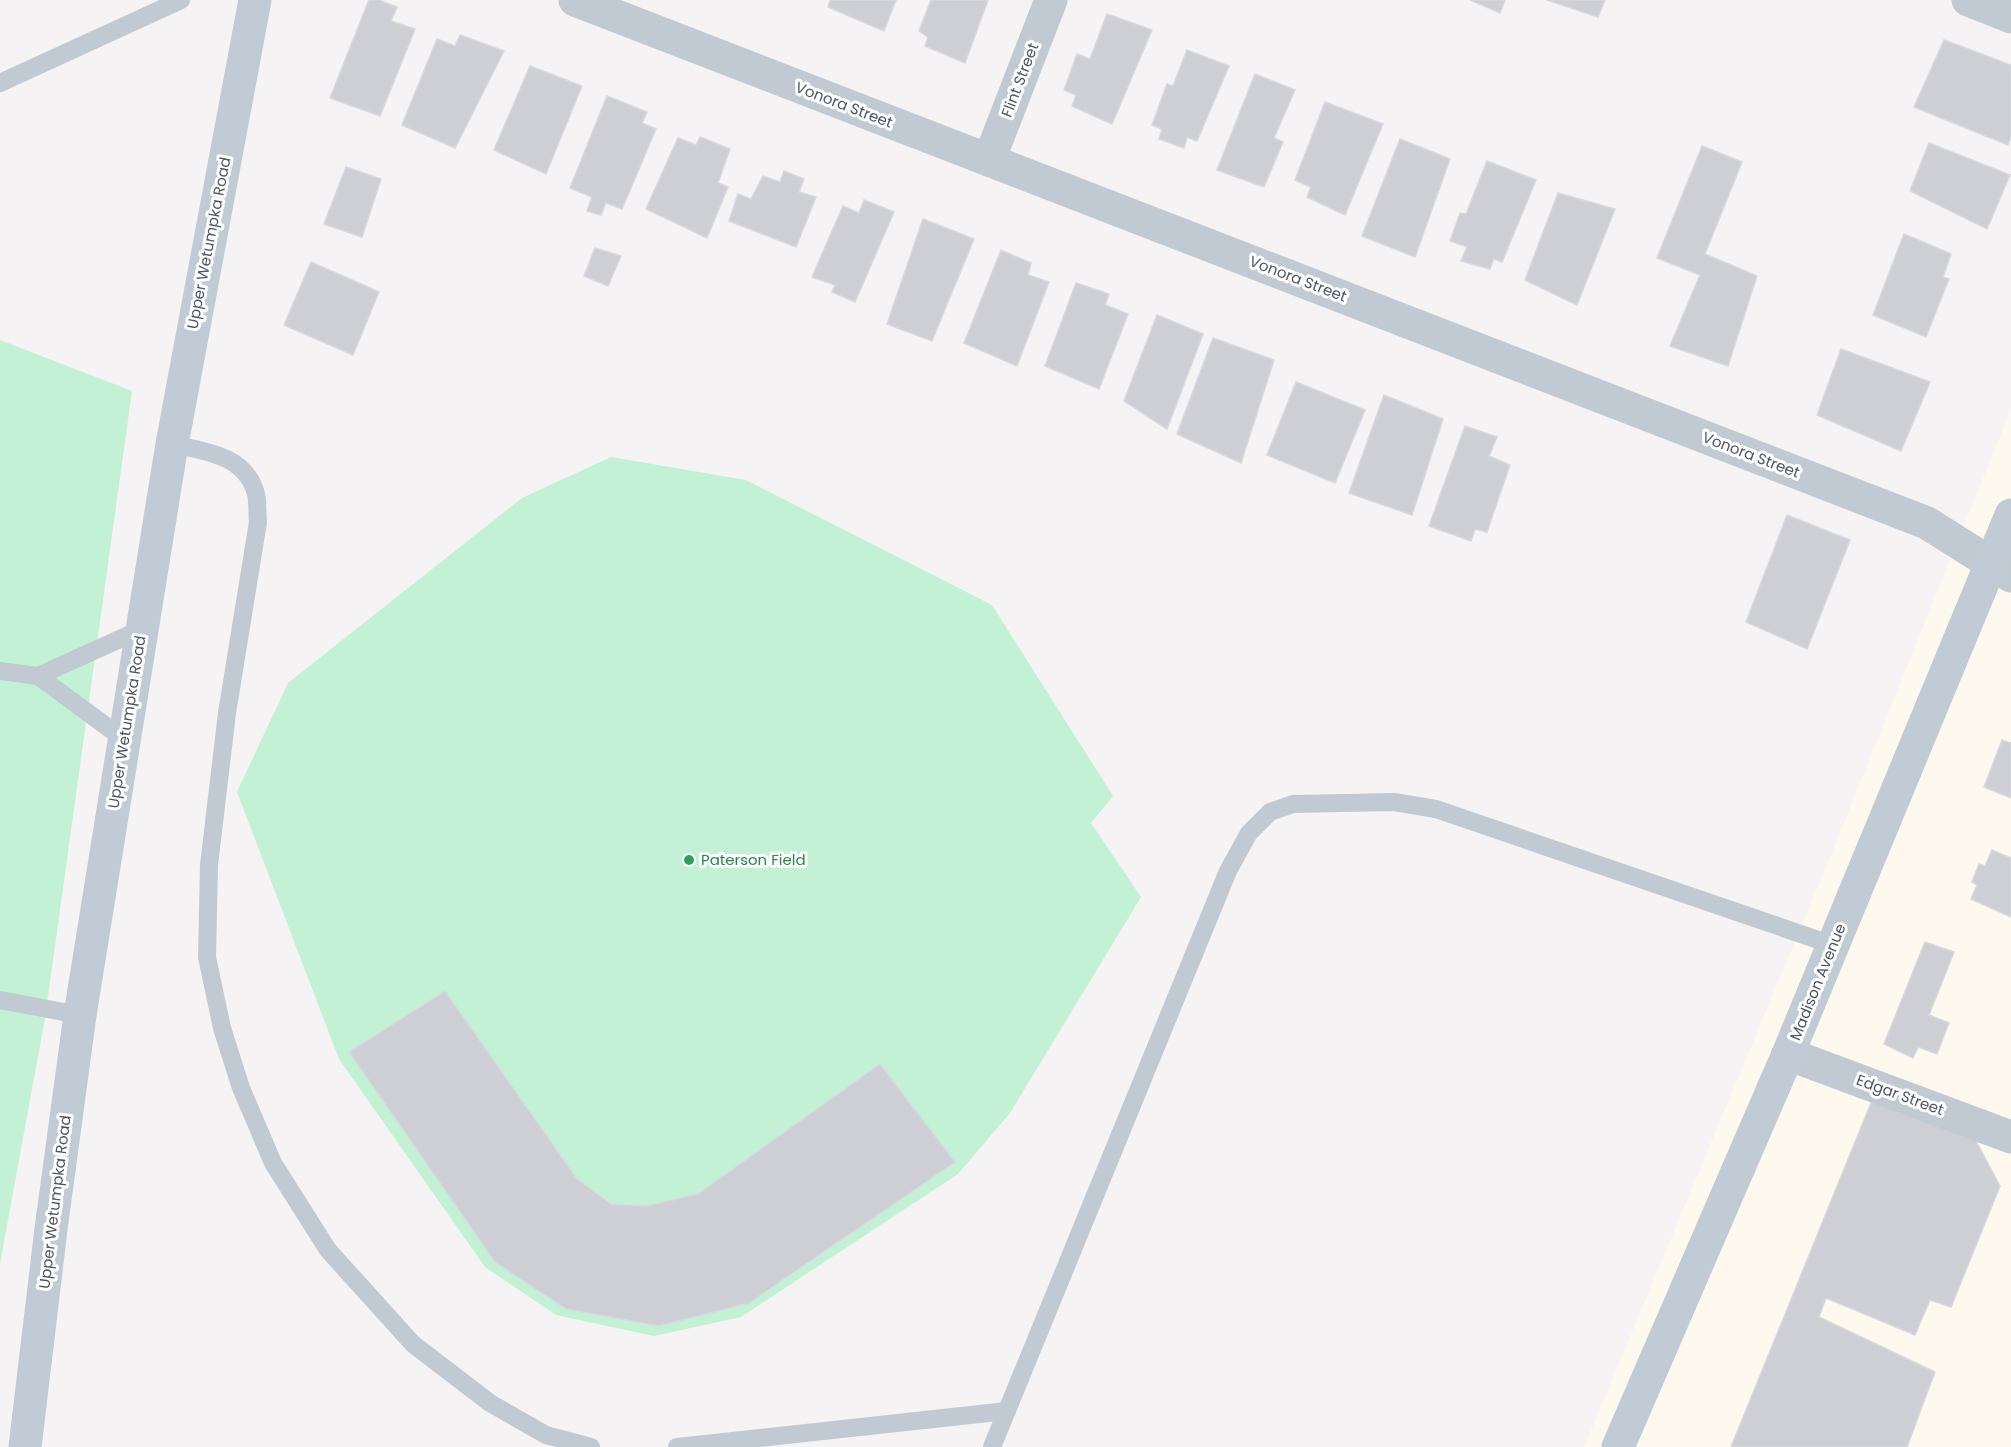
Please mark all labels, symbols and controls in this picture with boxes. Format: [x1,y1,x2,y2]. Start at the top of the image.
street label: Flint Street [996,40,1043,120]
street label: Vonora Street [793,76,896,133]
street label: Upper Wetumpka Road [182,155,235,331]
street label: Vonora Street [1247,250,1350,307]
street label: Vonora Street [1700,426,1803,483]
street label: Upper Wetumpka Road [102,634,151,810]
place label: Paterson Field [701,849,806,870]
marker: Paterson Field [682,853,696,867]
street label: Madison Avenue [1785,920,1851,1043]
street label: Edgar Street [1854,1069,1947,1120]
street label: Upper Wetumpka Road [33,1114,76,1290]

